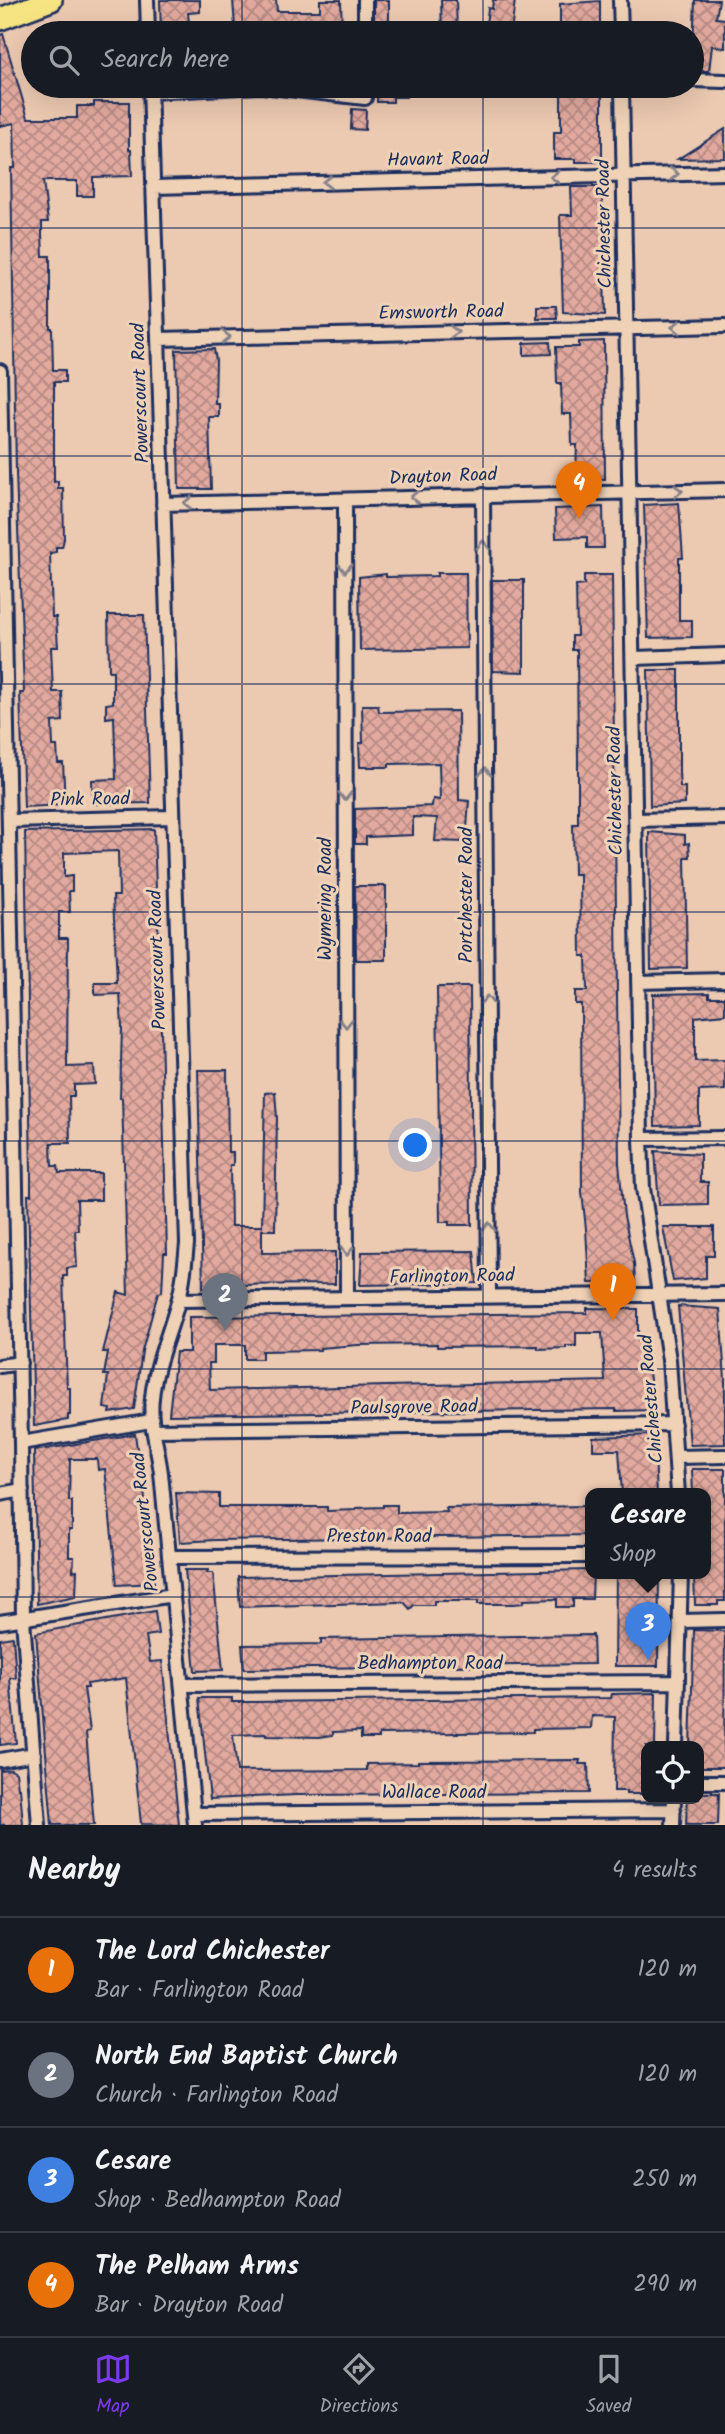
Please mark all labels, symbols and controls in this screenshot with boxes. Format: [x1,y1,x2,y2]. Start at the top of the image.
search box [21,21,704,98]
text: Search here [101,39,229,81]
icon: search [45,41,83,79]
street label: Havant Road [387,144,490,176]
street label: Chichester Road [589,159,621,289]
one-way arrow [669,166,680,182]
one-way arrow [549,169,560,184]
one-way arrow [322,174,332,190]
street label: Emsworth Road [378,297,504,329]
one-way arrow [670,319,680,335]
street label: Powerscourt Road [124,322,158,464]
one-way arrow [449,324,460,340]
one-way arrow [221,330,232,345]
street label: Drayton Road [388,460,498,494]
pin: 4 [556,461,602,519]
one-way arrow [672,484,683,499]
one-way arrow [409,490,420,505]
one-way arrow [182,496,193,511]
one-way arrow [475,539,491,549]
one-way arrow [337,564,353,574]
street label: Chichester Road [600,726,632,856]
one-way arrow [477,766,493,777]
street label: Pink Road [50,784,131,816]
one-way arrow [337,791,353,802]
street label: Portchester Road [452,827,482,963]
street label: Wymering Road [311,837,341,961]
street label: Powerscourt Road [141,889,175,1031]
one-way arrow [479,994,495,1004]
one-way arrow [338,1019,354,1029]
your location [398,1128,432,1162]
one-way arrow [481,1221,496,1232]
one-way arrow [339,1246,355,1257]
street label: Farlington Road [389,1261,515,1293]
pin: 1 [590,1263,636,1321]
pin: 2 [202,1273,248,1331]
street label: Chichester Road [631,1333,673,1465]
street label: Paulsgrove Road [350,1392,478,1424]
street label: Powerscourt Road [124,1450,168,1593]
popup [585,1488,711,1579]
text: Cesare [610,1495,686,1537]
street label: Preston Road [326,1522,432,1552]
text: Shop [610,1537,656,1573]
pin: 3 [625,1602,671,1660]
street label: Bedhampton Road [357,1649,503,1679]
map controls [641,1741,704,1804]
button: locate [641,1741,704,1804]
street label: Wallace Road [382,1778,487,1808]
text: Nearby [28,1847,120,1895]
text: 4 results [612,1853,697,1889]
text: The Lord Chichester [95,1931,329,1973]
text: 1 [48,1952,54,1988]
text: 120 m [637,1952,697,1988]
text: Bar · Farlington Road [95,1973,304,2009]
text: North End Baptist Church [95,2036,398,2078]
text: 2 [44,2057,58,2093]
text: 120 m [637,2057,697,2093]
text: Church · Farlington Road [95,2078,338,2114]
text: Cesare [95,2141,171,2183]
text: 3 [45,2162,57,2198]
text: 250 m [632,2162,697,2198]
text: Shop · Bedhampton Road [95,2183,341,2219]
text: The Pelham Arms [95,2246,299,2288]
text: 4 [45,2267,57,2303]
text: 290 m [633,2267,697,2303]
text: Bar · Drayton Road [95,2288,283,2324]
tab: Map [94,2350,132,2422]
tab: Directions [320,2350,398,2422]
tab: Saved [586,2350,631,2422]

